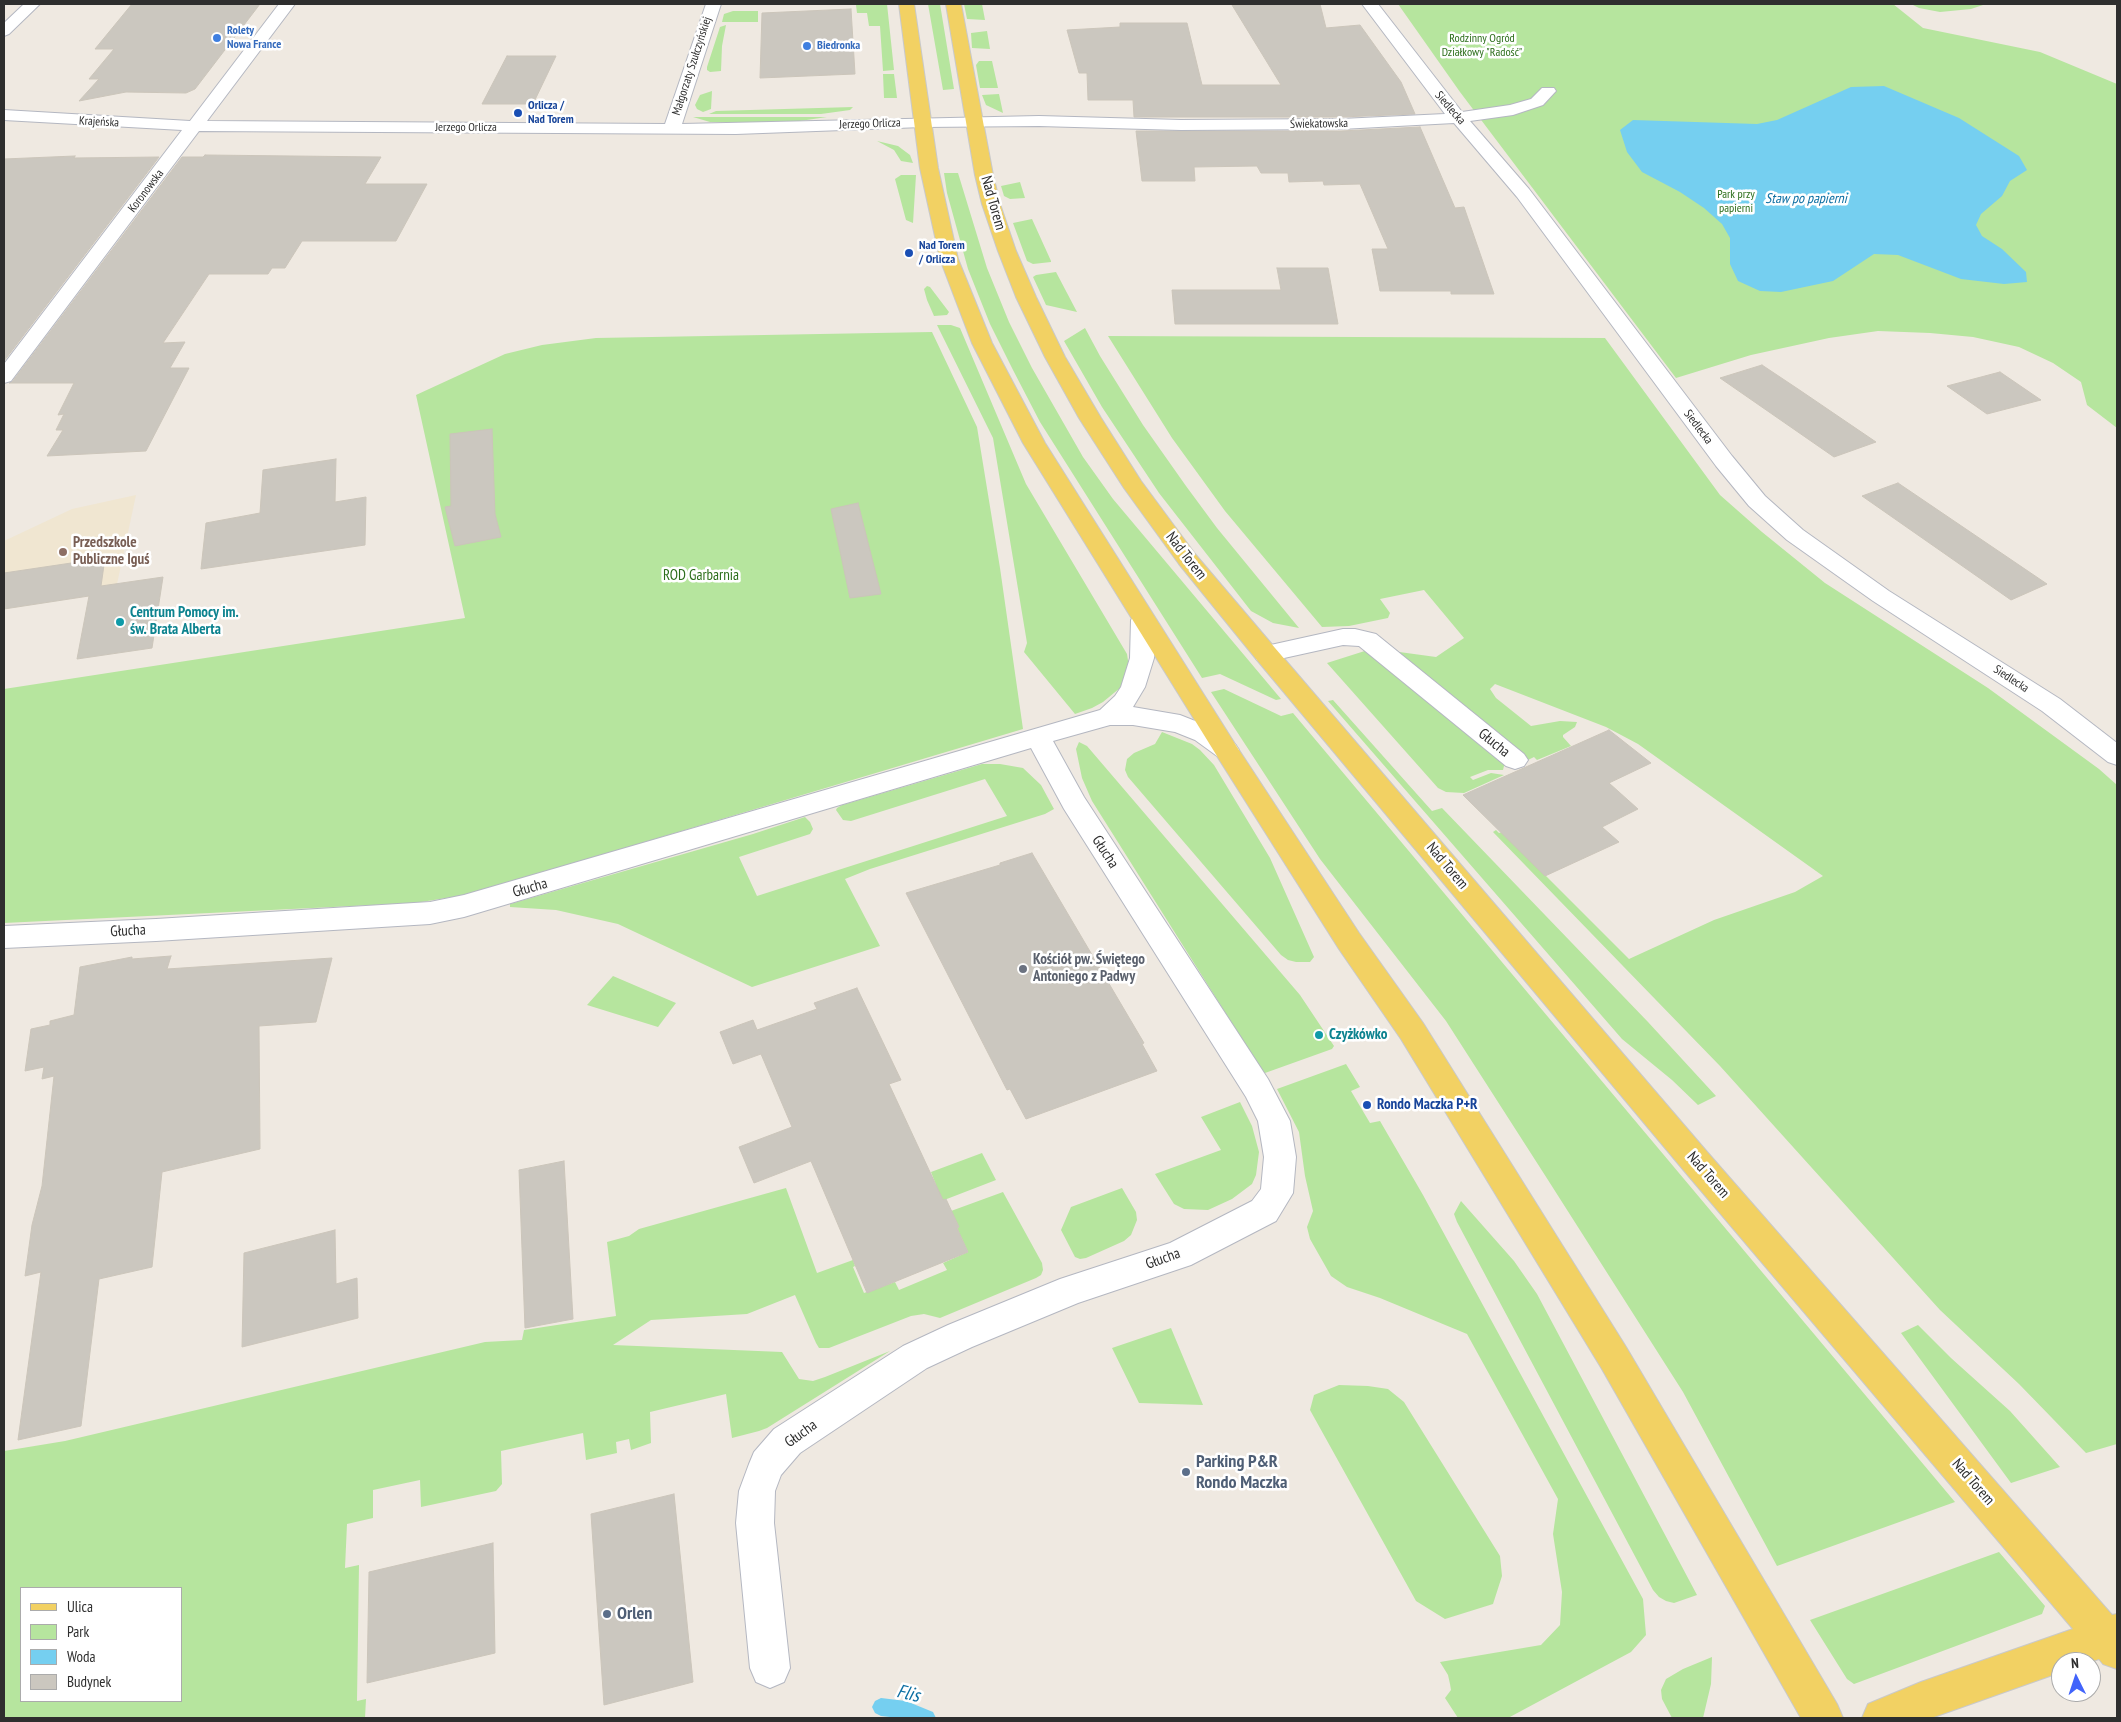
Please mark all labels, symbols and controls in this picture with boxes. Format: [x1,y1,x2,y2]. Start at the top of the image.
street label: Małgorzaty Szułczyńskiej [669,15,715,117]
place label: Rolety Nowa France [227,24,281,52]
marker: Rolety Nowa France [211,32,223,44]
park label: Rodzinny Ogród Działkowy "Radość" [1442,32,1522,60]
place label: Biedronka [817,39,860,53]
marker: Biedronka [801,40,813,52]
street label: Siedlecka [1432,88,1468,128]
place label: Orlicza / Nad Torem [528,99,574,127]
marker: Orlicza / Nad Torem [512,107,524,119]
street label: Krajeńska [79,114,119,130]
street label: Jerzego Orlicza [839,116,901,132]
street label: Świekatowska [1290,116,1348,132]
street label: Jerzego Orlicza [435,121,497,135]
street label: Koronowska [125,167,167,215]
street label: Nad Torem [977,174,1009,232]
park label: Park przy papierni [1717,188,1755,216]
water label: Staw po papierni [1765,191,1847,207]
place label: Nad Torem / Orlicza [919,239,965,267]
marker: Nad Torem / Orlicza [903,247,915,259]
street label: Siedlecka [1680,407,1716,447]
street label: Nad Torem [1162,529,1210,583]
place label: Przedszkole Publiczne Iguś [73,534,149,569]
marker: Przedszkole Publiczne Iguś [57,546,69,558]
park label: ROD Garbarnia [663,567,739,585]
place label: Centrum Pomocy im. św. Brata Alberta [130,604,239,639]
marker: Centrum Pomocy im. św. Brata Alberta [114,616,126,628]
street label: Siedlecka [1991,662,2031,696]
street label: Głucha [1475,725,1513,761]
street label: Głucha [1088,832,1122,872]
street label: Nad Torem [1422,839,1472,893]
street label: Głucha [511,874,549,902]
street label: Głucha [110,921,146,941]
place label: Kościół pw. Świętego Antoniego z Padwy [1033,951,1145,986]
marker: Kościół pw. Świętego Antoniego z Padwy [1017,963,1029,975]
place label: Czyżkówko [1329,1026,1387,1044]
marker: Czyżkówko [1313,1029,1325,1041]
place label: Rondo Maczka P+R [1377,1096,1478,1114]
marker: Rondo Maczka P+R [1361,1099,1373,1111]
street label: Nad Torem [1683,1148,1733,1202]
street label: Głucha [1143,1244,1183,1274]
street label: Głucha [781,1416,821,1452]
place label: Parking P&R Rondo Maczka [1196,1451,1287,1494]
street label: Nad Torem [1948,1455,1998,1509]
marker: Parking P&R Rondo Maczka [1180,1466,1192,1478]
legend [20,1587,182,1702]
text: Ulica [67,1597,93,1616]
place label: Orlen [617,1603,652,1625]
marker: Orlen [601,1608,613,1620]
text: Park [67,1622,89,1641]
text: Woda [67,1647,96,1666]
north arrow [2051,1652,2101,1702]
text: N [2071,1654,2079,1672]
text: Budynek [67,1672,111,1691]
water label: Flis [894,1680,922,1708]

